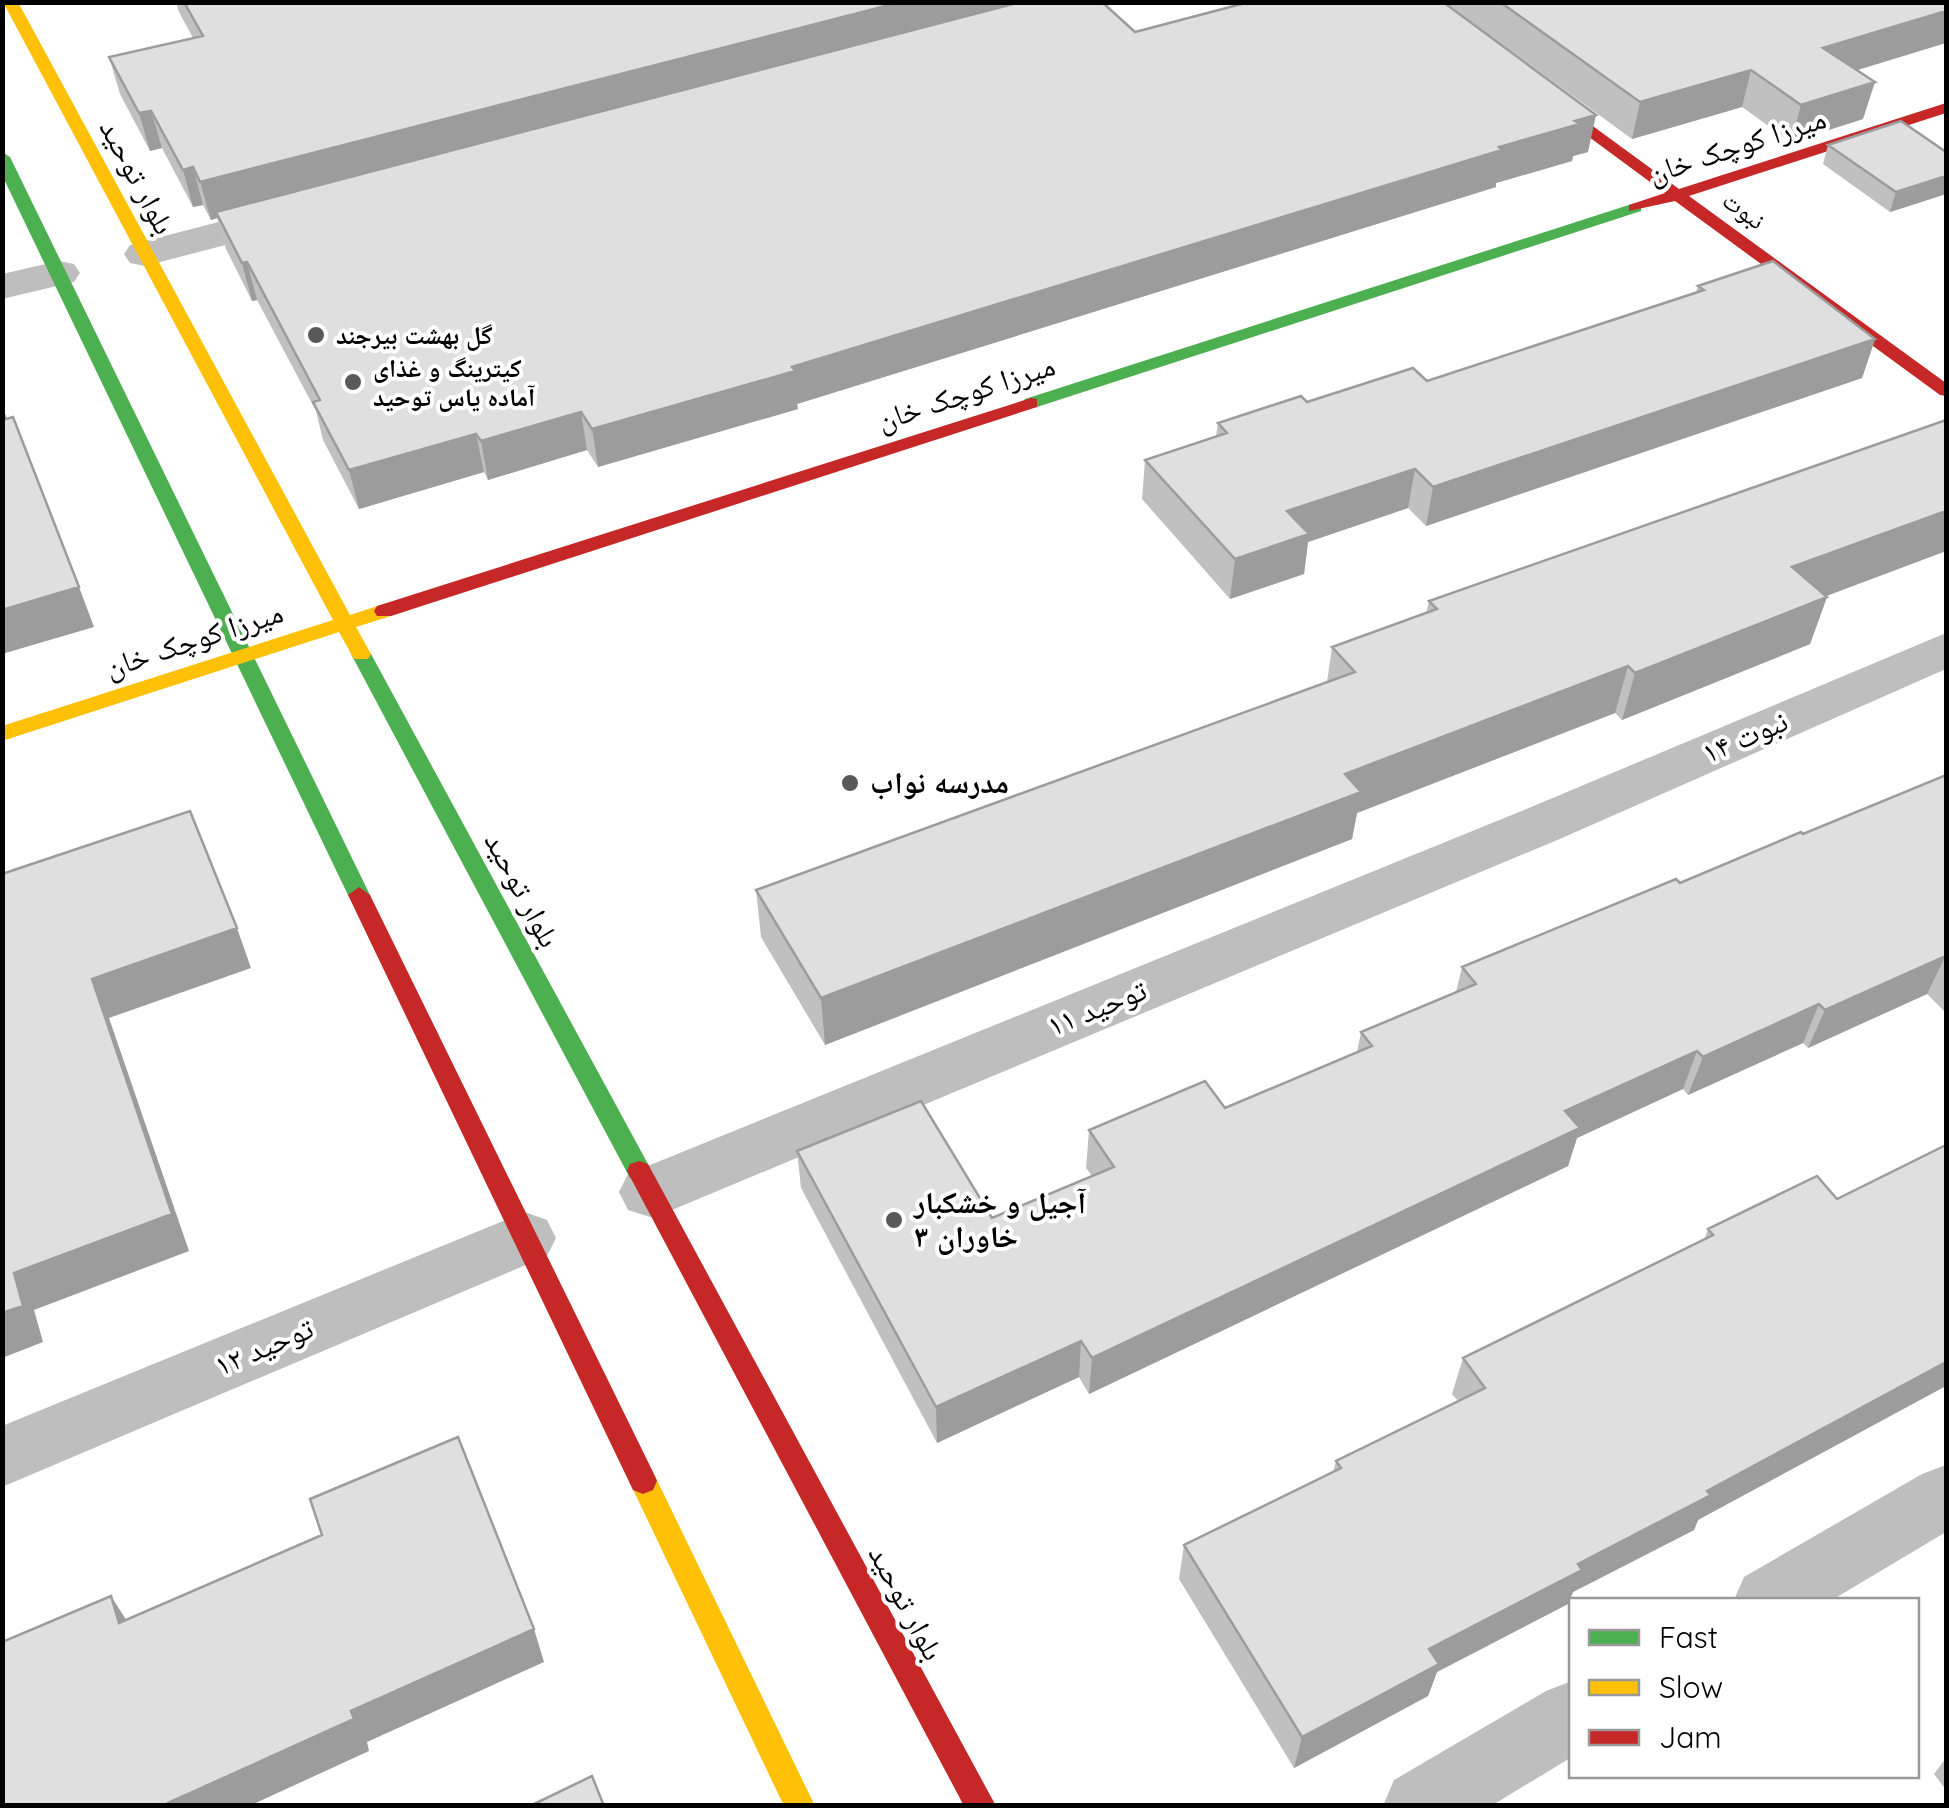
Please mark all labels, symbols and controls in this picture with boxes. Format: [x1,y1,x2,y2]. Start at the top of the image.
street label: میرزا کوچک خان [1643,98,1830,192]
street label: بلوار توحید [92,112,184,241]
street label: نبوت [1717,184,1772,235]
place label: گل بهشت بیرجند [336,319,493,351]
marker: گل بهشت بیرجند [305,324,327,346]
street label: میرزا کوچک خان [872,345,1059,439]
place label: کیترینگ و غذای آماده یاس توحید [373,352,535,412]
marker: کیترینگ و غذای آماده یاس توحید [342,371,364,393]
street label: میرزا کوچک خان [100,592,287,686]
street label: نبوت ۱۴ [1696,701,1793,771]
place label: مدرسه نواب [870,763,1009,801]
marker: مدرسه نواب [839,772,861,794]
street label: بلوار توحید [477,825,569,954]
street label: توحید ۱۱ [1041,970,1152,1044]
place label: آجیل و خشکبار خاوران ۳ [912,1183,1087,1255]
marker: آجیل و خشکبار خاوران ۳ [883,1209,905,1231]
street label: توحید ۱۲ [209,1308,319,1384]
street label: بلوار توحید [861,1538,953,1667]
legend [1569,1598,1919,1778]
text: Fast [1659,1618,1718,1656]
text: Slow [1659,1668,1723,1706]
text: Jam [1659,1718,1722,1756]

